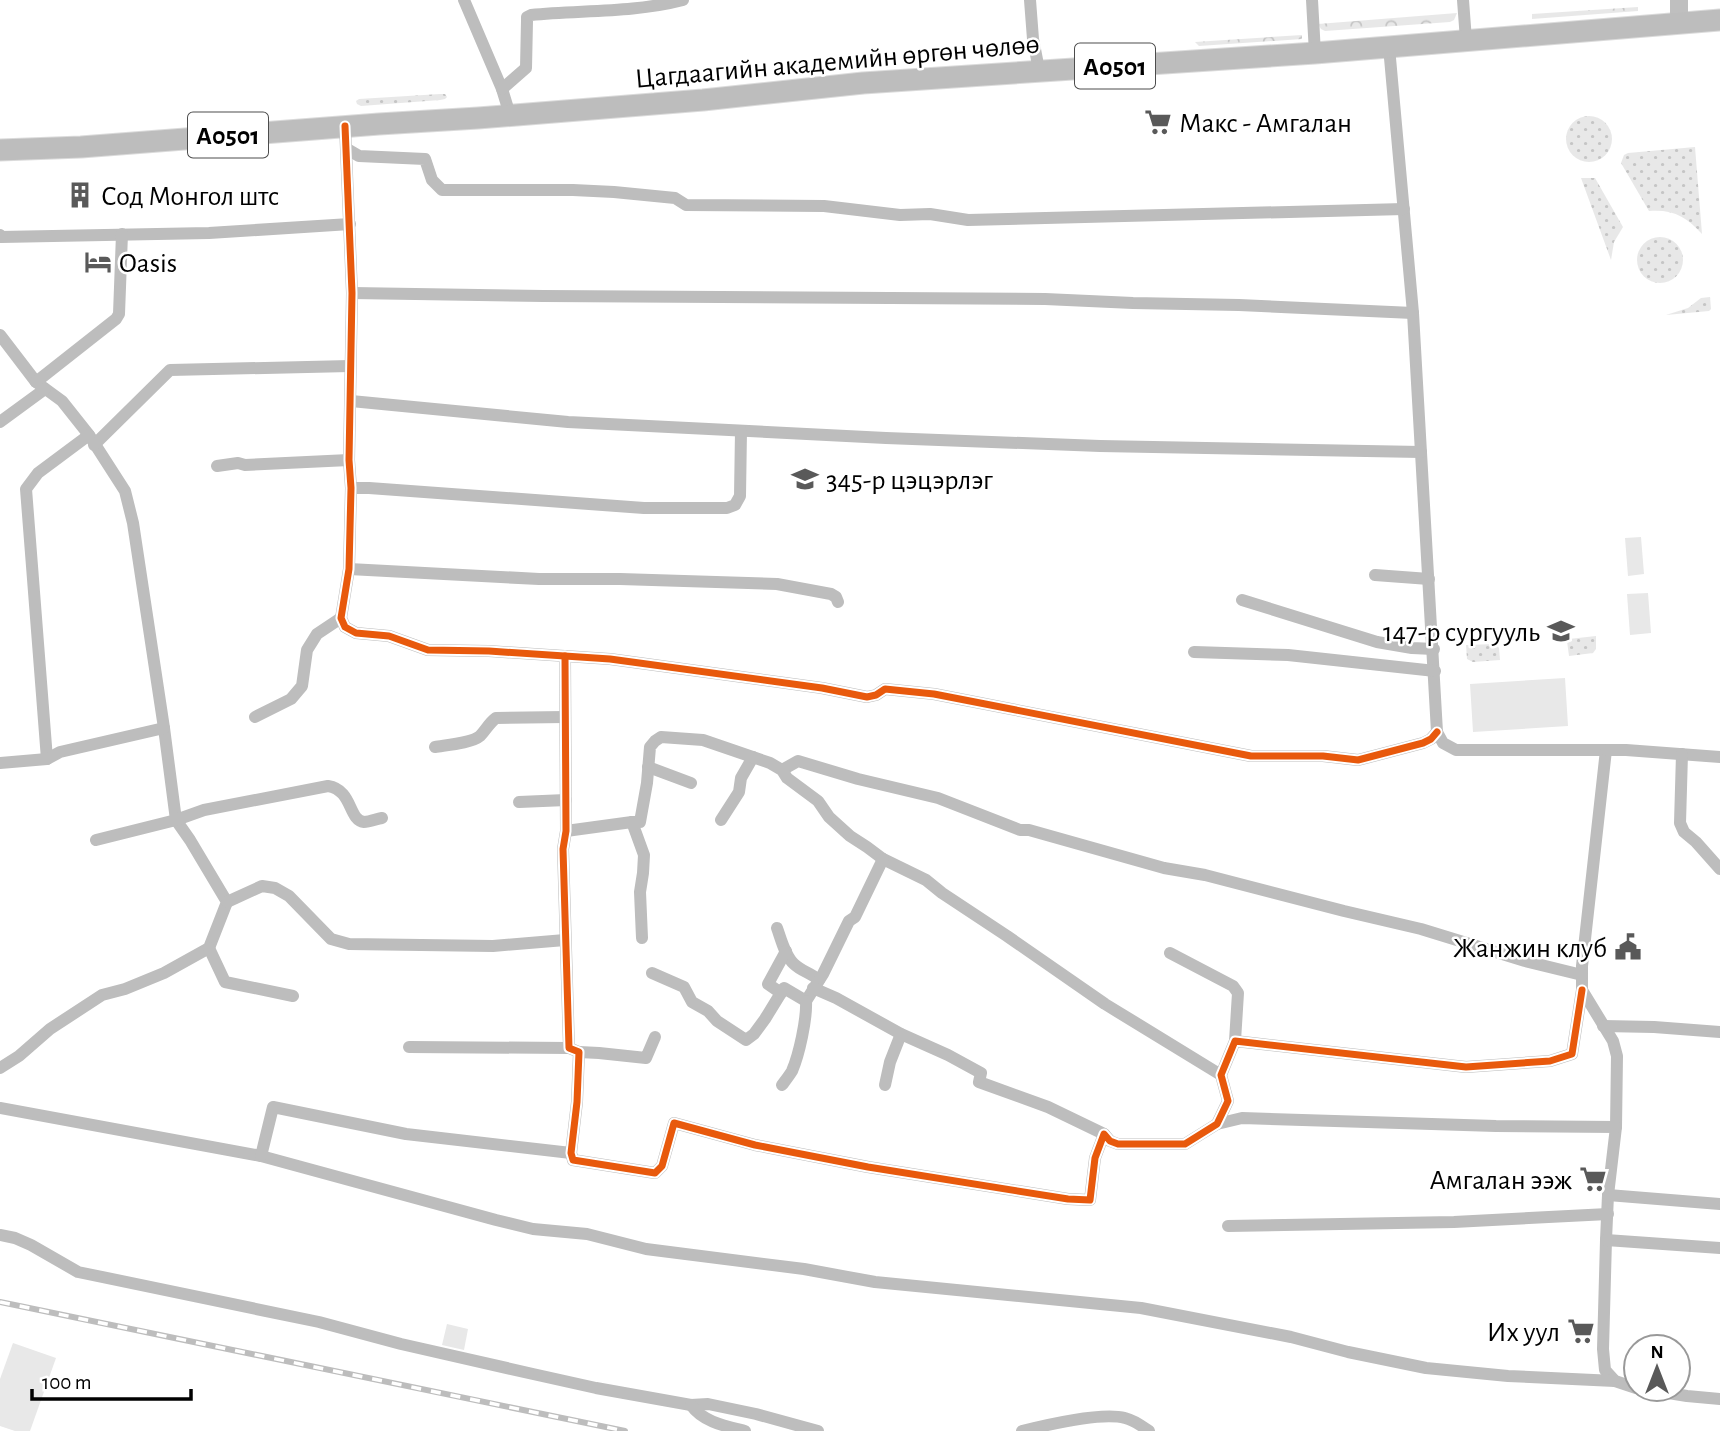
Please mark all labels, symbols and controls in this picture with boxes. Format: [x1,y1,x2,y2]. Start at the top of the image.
street label: Цагдаагийн академийн өргөн чөлөө [634,30,1041,94]
road number: A0501 [1075,44,1155,88]
supermarket icon: Макс - Амгалан [1143,107,1173,137]
place label: Макс - Амгалан [1179,110,1352,138]
road number: A0501 [188,112,268,158]
building icon: Сод Монгол штс [65,180,95,210]
place label: Сод Монгол штс [101,183,279,211]
hotel icon: Oasis [83,247,113,277]
place label: Oasis [119,250,177,278]
school or university icon: 345-р цэцэрлэг [790,464,820,494]
place label: 345-р цэцэрлэг [826,467,993,495]
school or university icon: 147-р сургууль [1546,616,1576,646]
place label: 147-р сургууль [1383,619,1540,647]
public building icon: Жанжин клуб [1613,932,1643,962]
place label: Жанжин клуб [1453,935,1607,963]
supermarket icon: Амгалан ээж [1578,1164,1608,1194]
place label: Амгалан ээж [1429,1167,1572,1195]
supermarket icon: Их уул [1566,1316,1596,1346]
place label: Их уул [1487,1319,1560,1347]
north arrow [1622,1333,1692,1403]
text: N [1650,1343,1664,1362]
scale bar [32,1358,191,1402]
text: 100 m [42,1372,92,1393]

